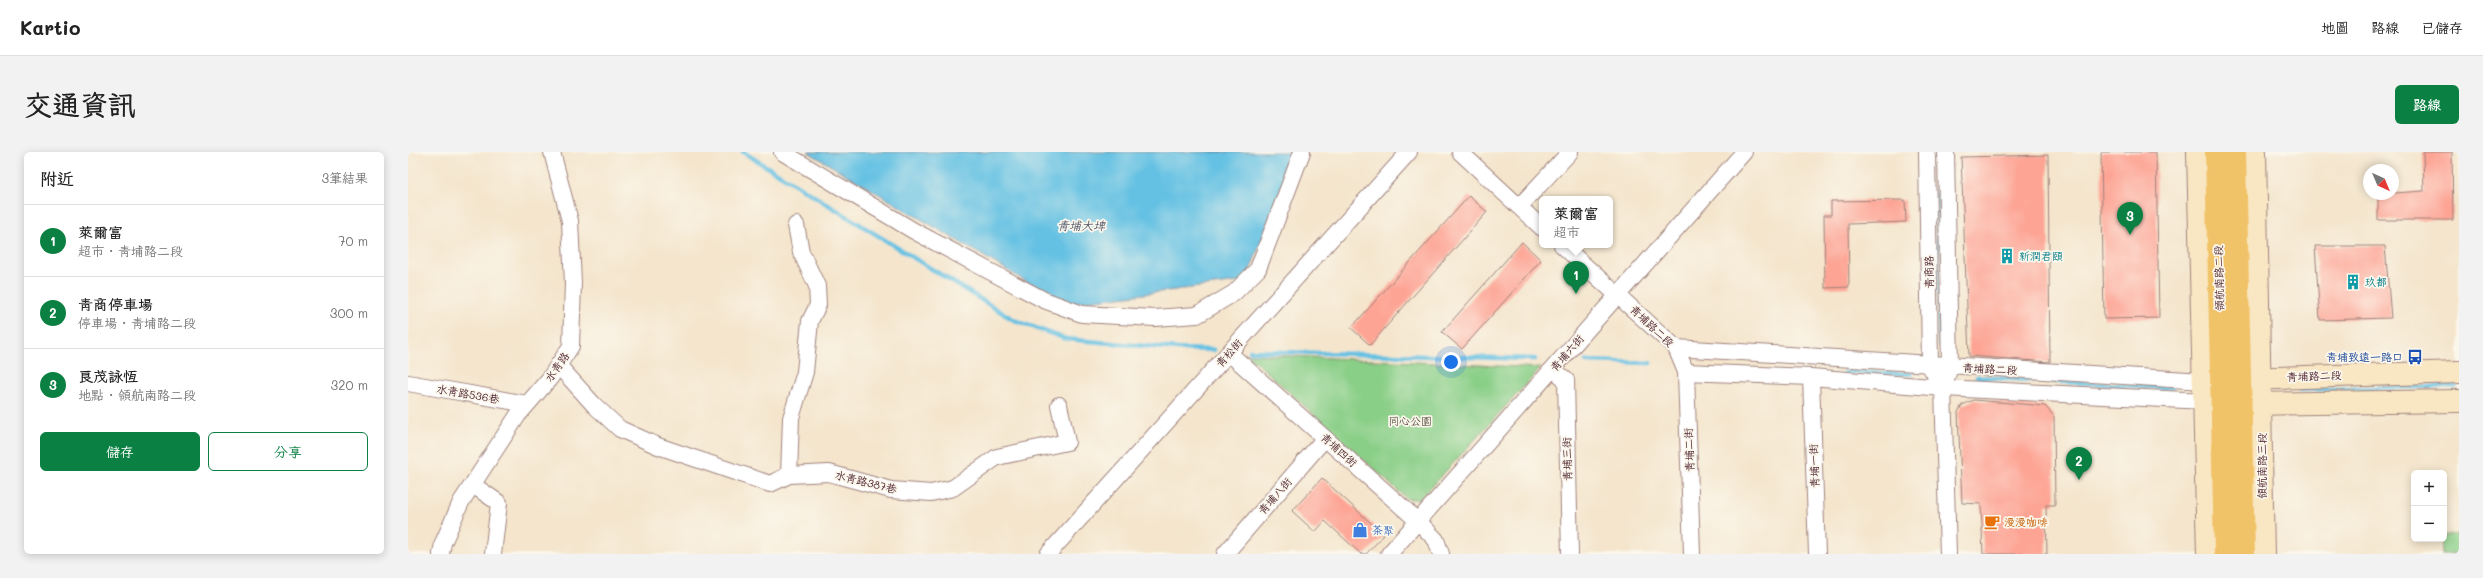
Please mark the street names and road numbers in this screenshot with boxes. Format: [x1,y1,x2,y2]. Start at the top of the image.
street label: 領航南路二段 [2210,245,2227,311]
street label: 青商路 [1921,255,1936,289]
street label: 青埔路二段 [1627,301,1678,350]
street label: 青埔六街 [1547,330,1587,374]
street label: 青松街 [1212,335,1246,370]
street label: 水青路 [541,349,572,385]
street label: 青埔路二段 [1962,360,2018,377]
street label: 青埔路二段 [2286,367,2342,384]
street label: 水青路536巷 [436,381,501,406]
street label: 青埔二街 [1680,427,1697,472]
street label: 青埔四街 [1318,429,1361,471]
street label: 領航南路三段 [2254,433,2269,499]
street label: 青埔三街 [1559,436,1574,481]
street label: 青埔一街 [1805,443,1822,488]
street label: 水青路387巷 [834,467,899,496]
street label: 青埔八街 [1255,473,1295,517]

